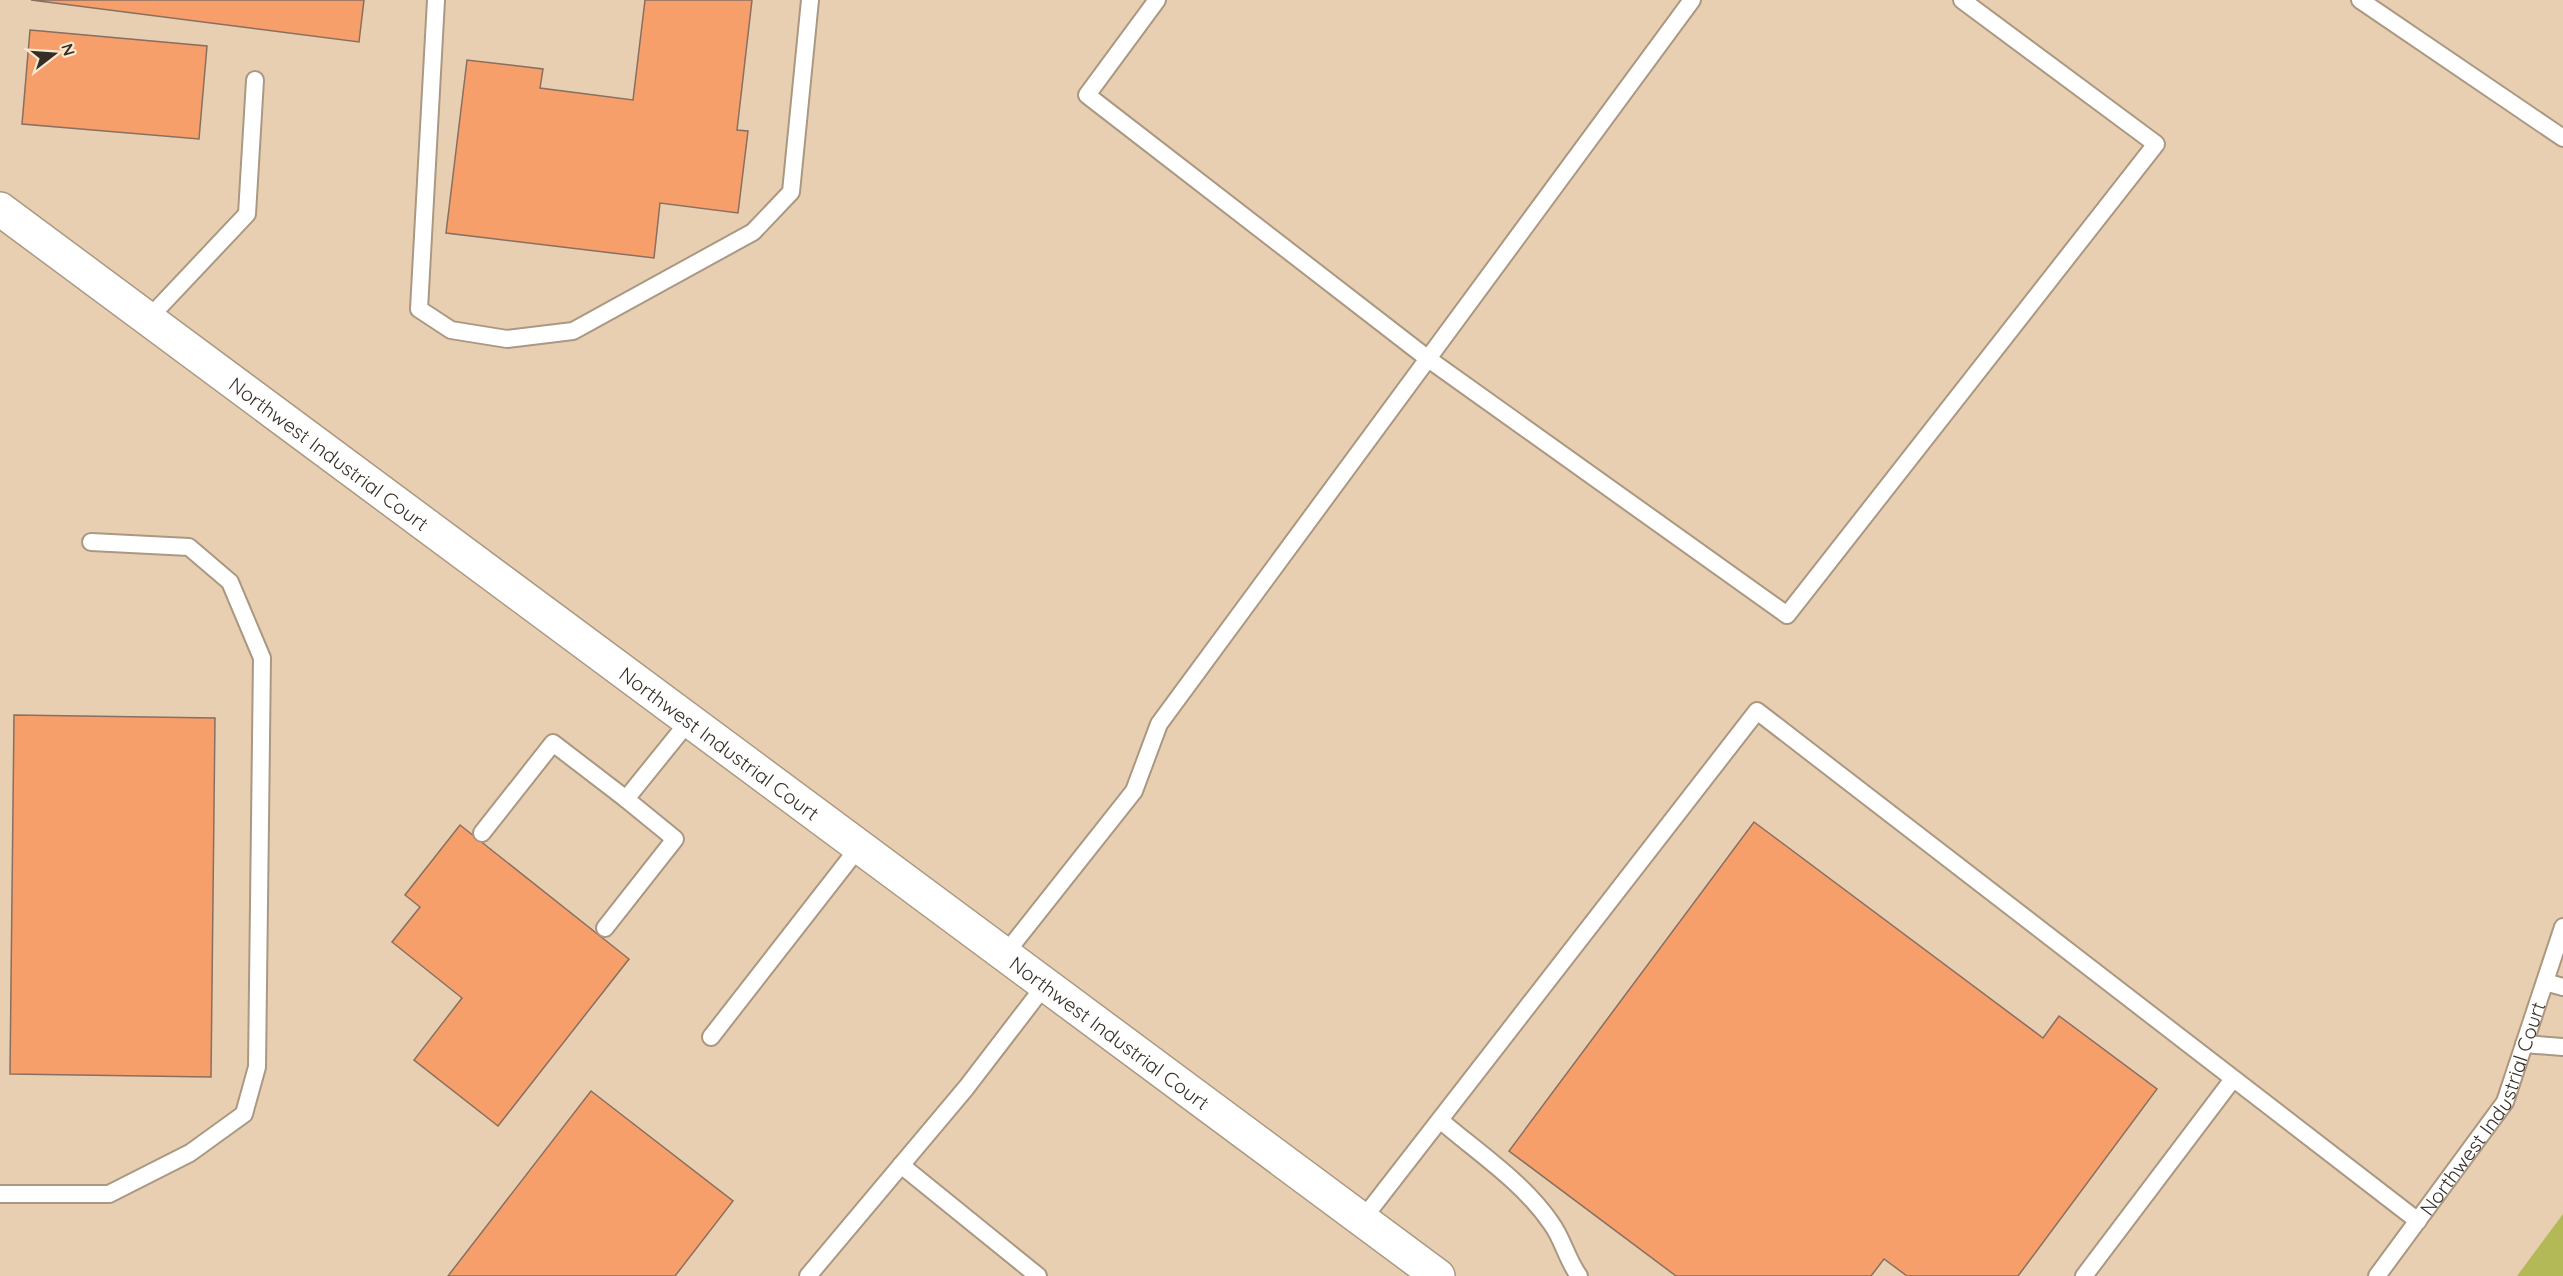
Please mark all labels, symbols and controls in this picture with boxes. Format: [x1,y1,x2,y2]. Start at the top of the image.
north arrow [24,24,84,84]
text: N [57,41,80,58]
street label: Northwest Industrial Court [225,371,434,536]
street label: Northwest Industrial Court [615,661,824,825]
street label: Northwest Industrial Court [1005,950,1215,1115]
street label: Northwest Industrial Court [2414,998,2550,1220]

